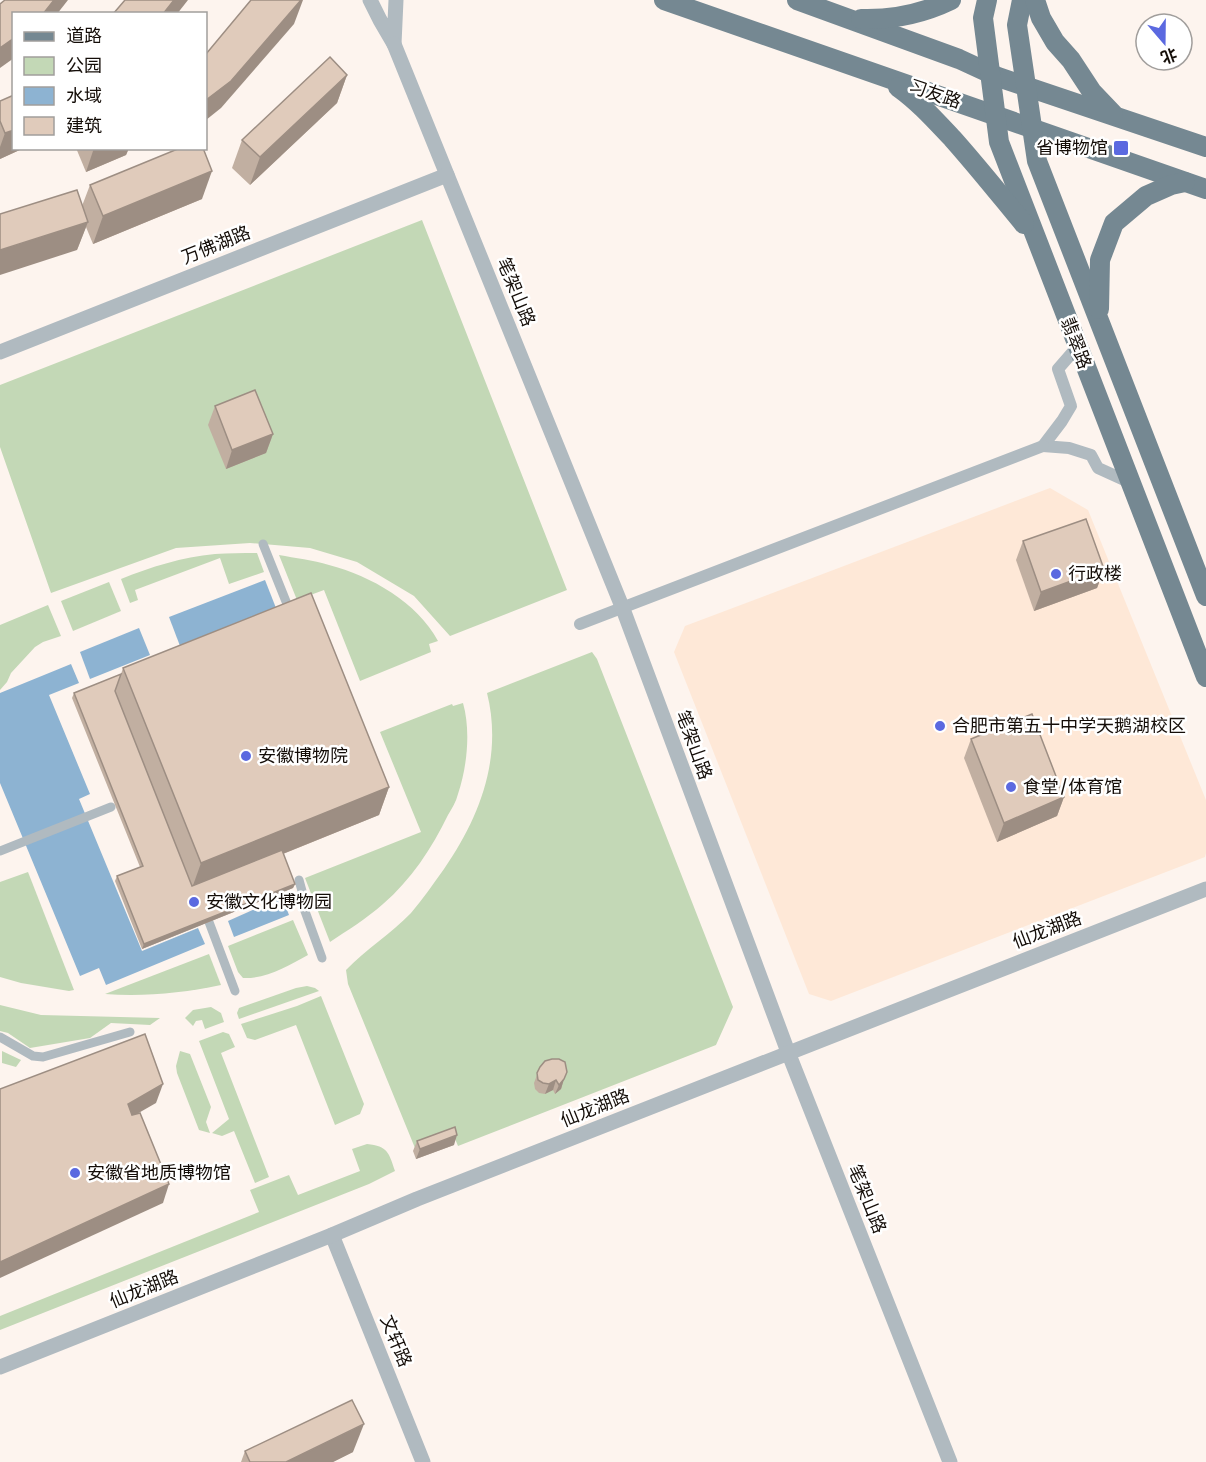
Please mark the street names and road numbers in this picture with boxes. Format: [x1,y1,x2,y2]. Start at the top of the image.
street label: 习友路 [906,75,964,113]
street label: 万佛湖路 [179,221,253,269]
street label: 笔架山路 [492,255,540,329]
street label: 翡翠路 [1056,314,1096,372]
street label: 笔架山路 [671,707,717,783]
street label: 仙龙湖路 [1009,907,1085,953]
street label: 仙龙湖路 [558,1084,632,1132]
street label: 笔架山路 [843,1162,891,1236]
street label: 仙龙湖路 [107,1265,181,1313]
street label: 文轩路 [376,1312,416,1370]

